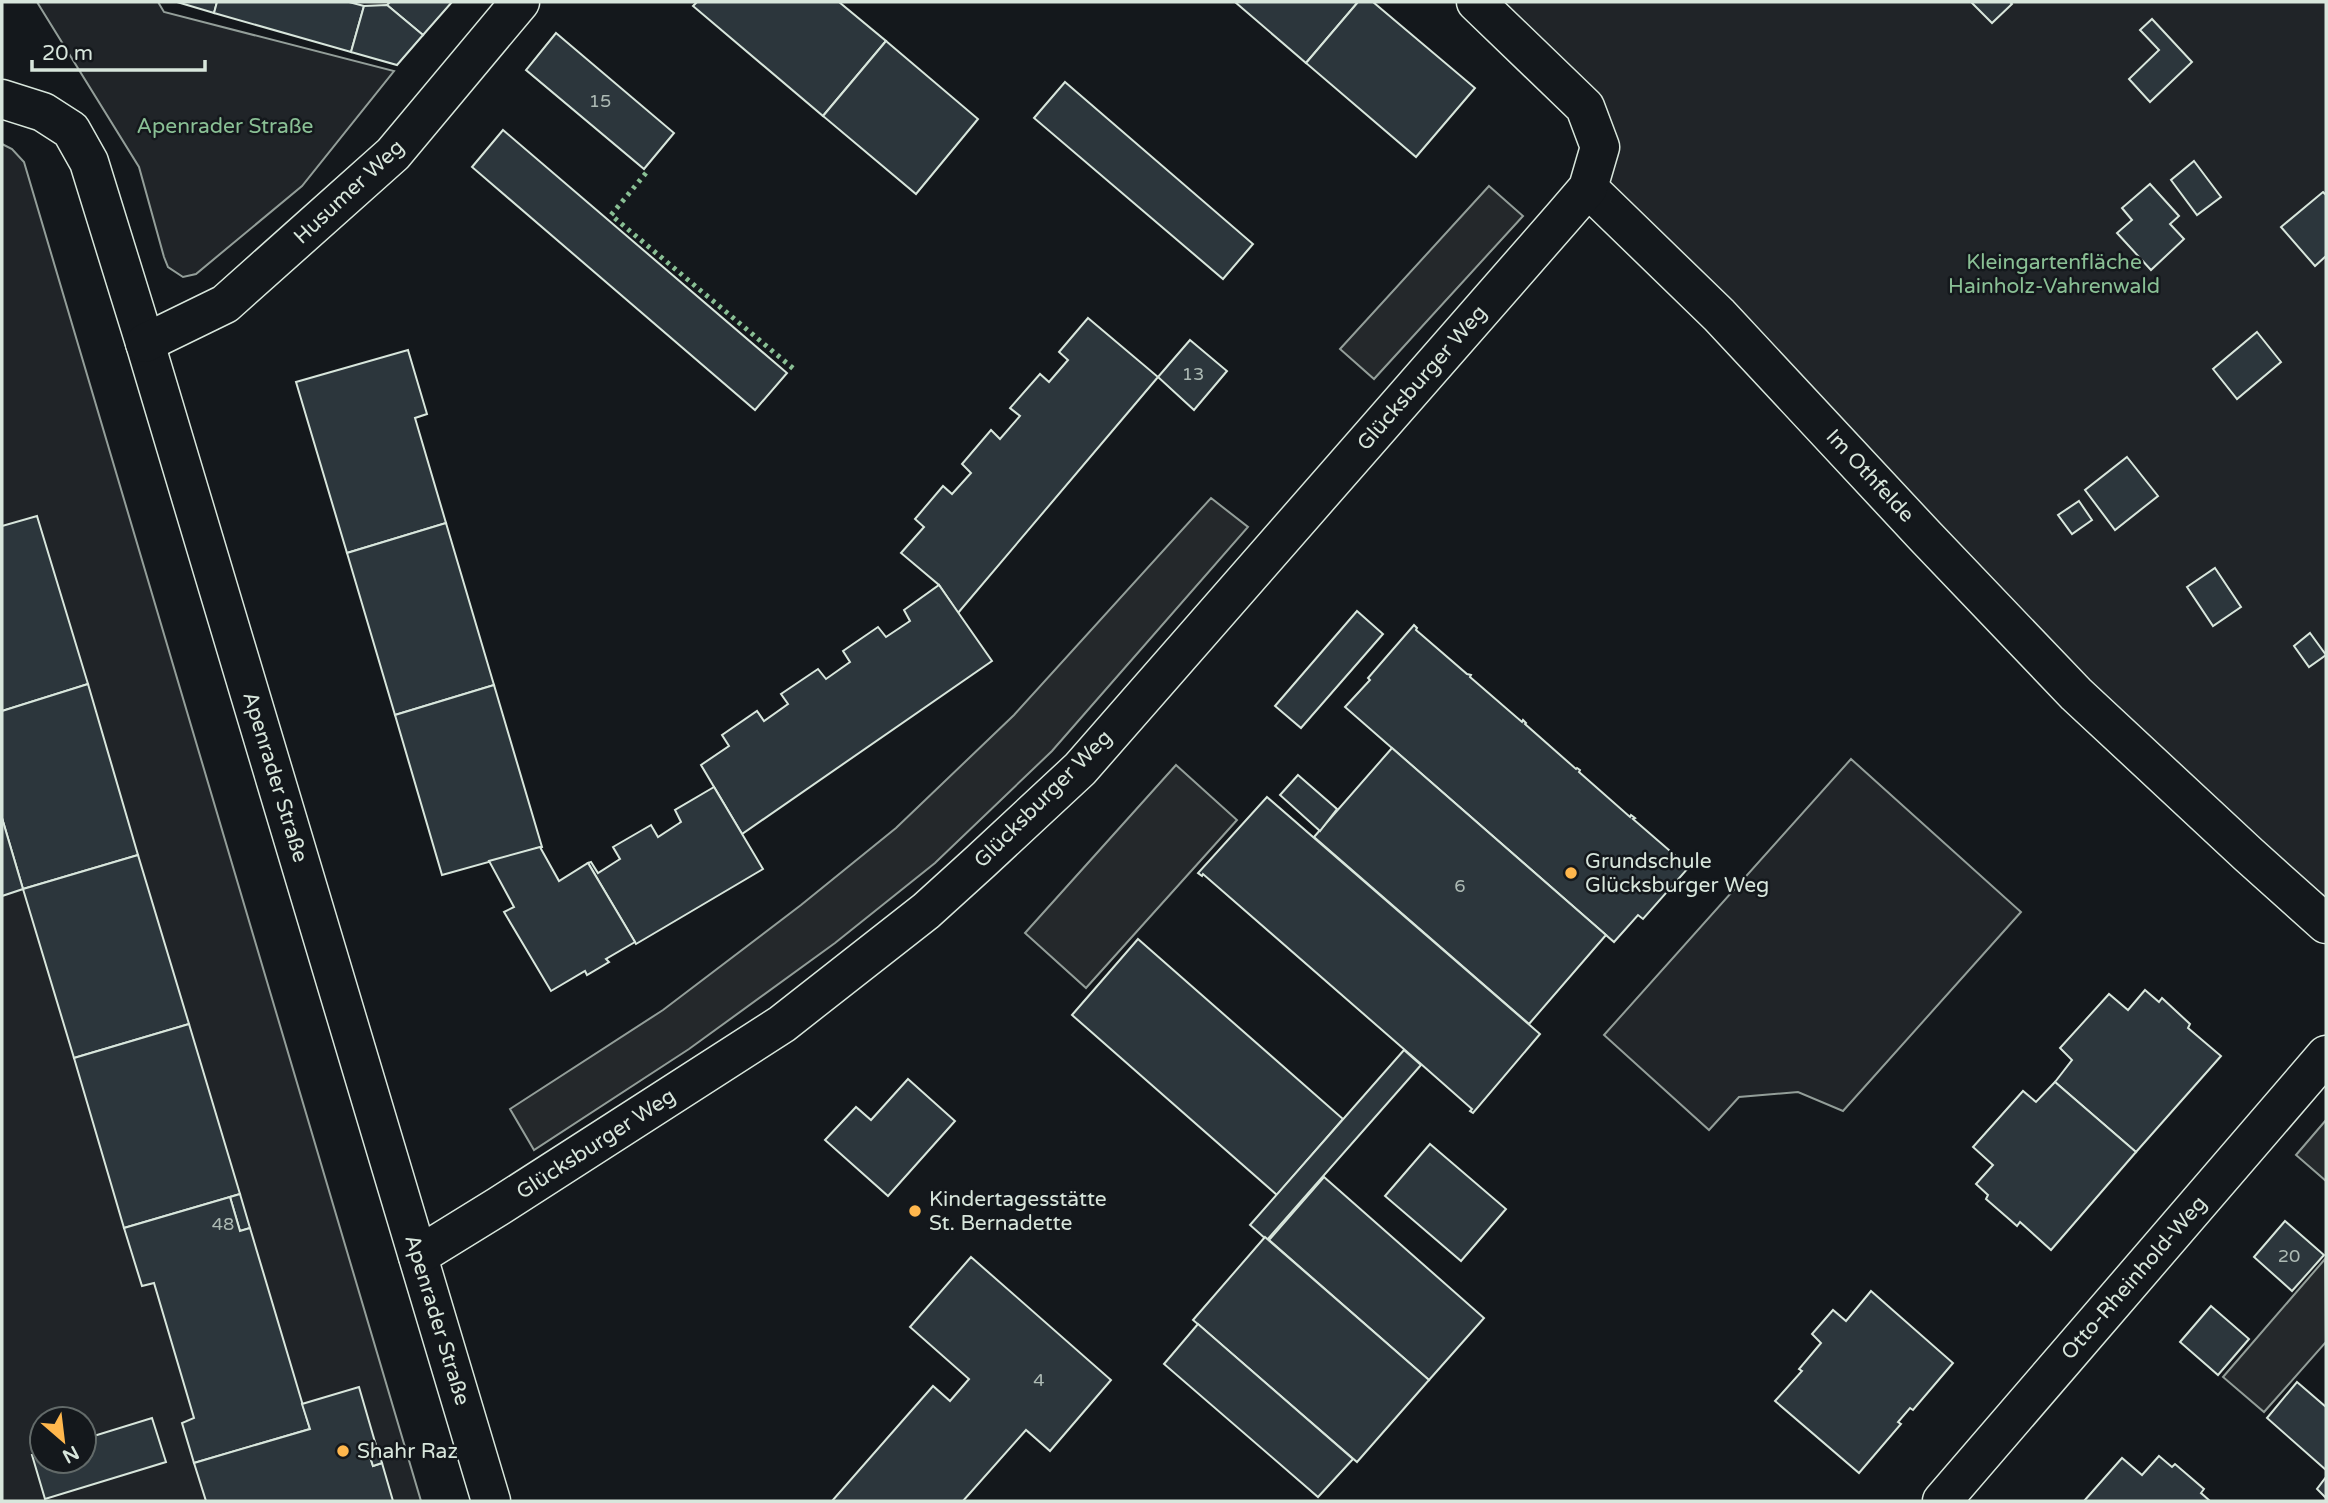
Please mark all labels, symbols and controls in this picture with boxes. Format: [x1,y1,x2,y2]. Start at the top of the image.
scale bar [32,28,205,72]
text: 20 m [42,41,93,66]
house number: 15 [589,90,611,112]
park label: Apenrader Straße [137,114,314,139]
street label: Husumer Weg [289,135,409,249]
park label: Kleingartenfläche Hainholz-Vahrenwald [1948,250,2160,299]
street label: Glücksburger Weg [1352,300,1492,456]
house number: 13 [1182,363,1204,385]
street label: Im Othfelde [1821,424,1919,528]
street label: Apenrader Straße [237,689,313,865]
street label: Glücksburger Weg [969,725,1117,873]
place label: Grundschule Glücksburger Weg [1585,849,1769,898]
marker: Grundschule Glücksburger Weg [1563,865,1579,881]
house number: 6 [1454,875,1466,897]
street label: Glücksburger Weg [512,1083,680,1205]
place label: Kindertagesstätte St. Bernadette [929,1187,1107,1236]
street label: Otto-Rheinhold-Weg [2056,1191,2212,1365]
marker: Kindertagesstätte St. Bernadette [907,1203,923,1219]
house number: 48 [212,1213,234,1235]
street label: Apenrader Straße [399,1232,475,1408]
house number: 20 [2278,1245,2300,1267]
house number: 4 [1033,1369,1045,1391]
north arrow [28,1405,98,1475]
place label: Shahr Raz [357,1439,458,1464]
text: N [59,1441,82,1467]
marker: Shahr Raz [335,1443,351,1459]

